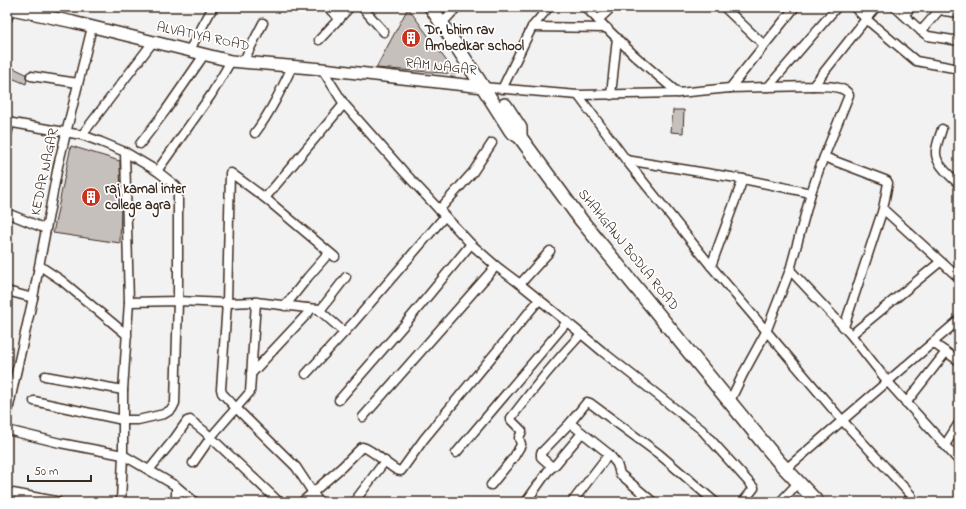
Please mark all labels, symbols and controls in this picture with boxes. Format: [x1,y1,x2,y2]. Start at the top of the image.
street label: ALVATIYA ROAD [154,17,252,57]
place label: Dr. bhim rav Ambedkar school [424,20,525,57]
building icon: Dr. bhim rav Ambedkar school [400,27,422,49]
street label: RAM NAGAR [404,53,478,81]
street label: KEDAR NAGAR [26,126,65,218]
place label: raj kamal inter college agra [105,179,187,218]
street label: SHAHGANJ BODLA ROAD [572,185,684,315]
building icon: raj kamal inter college agra [80,186,102,208]
scale bar [28,457,91,483]
text: 50 m [34,463,58,481]

